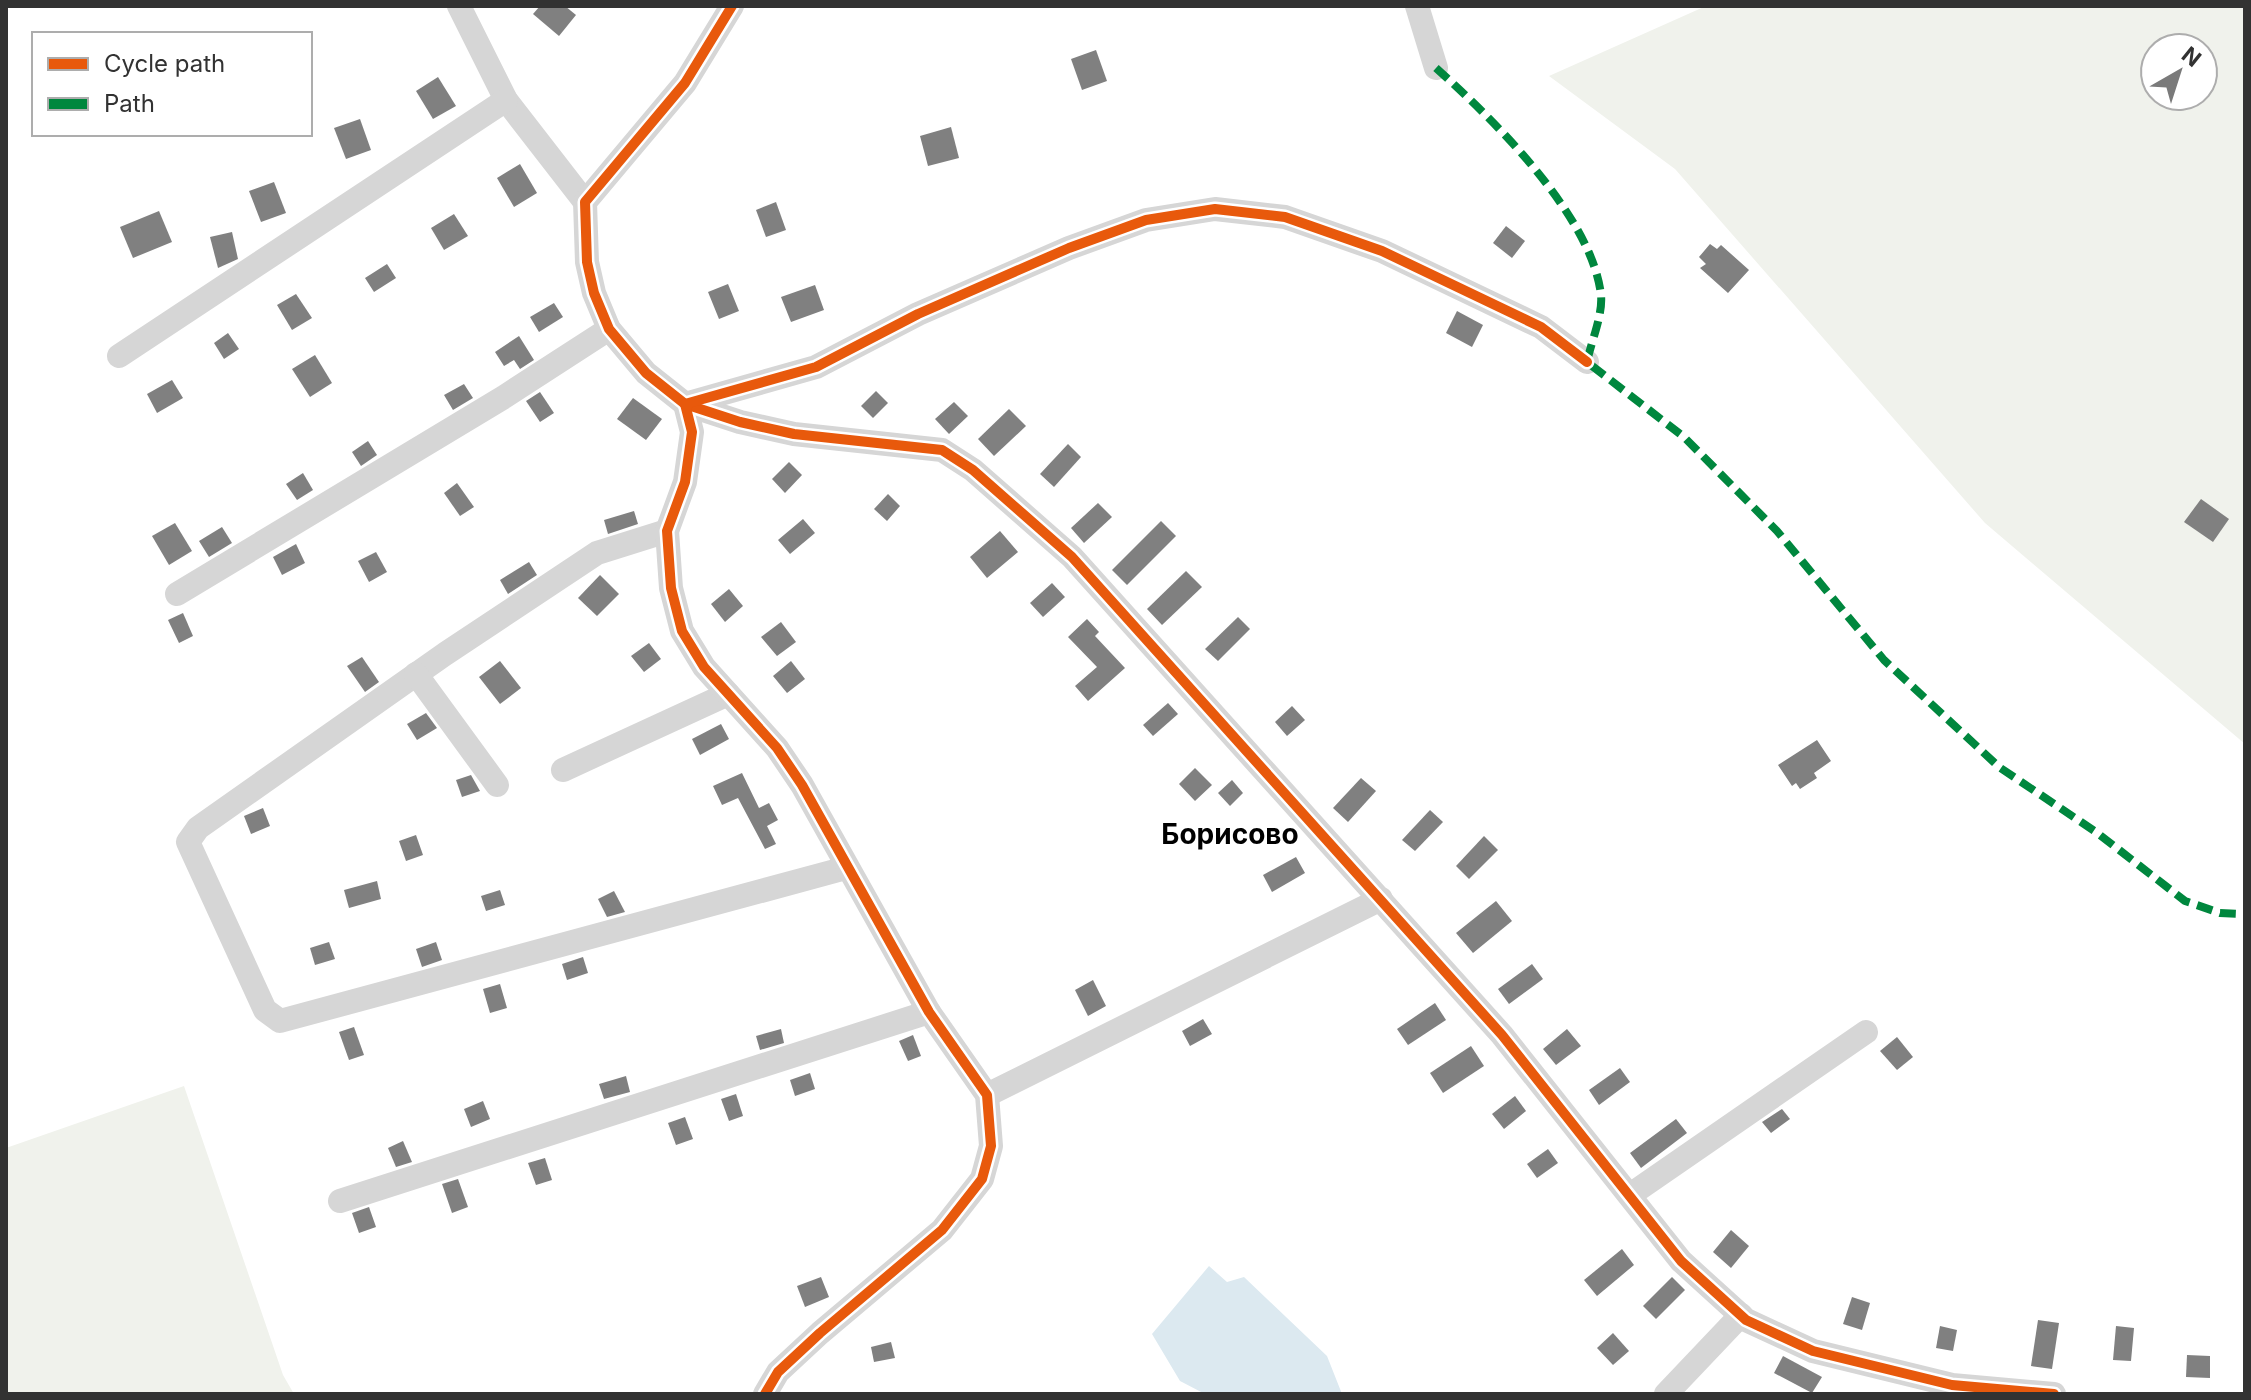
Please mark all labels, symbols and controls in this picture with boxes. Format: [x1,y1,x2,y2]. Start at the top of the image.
legend [32,32,312,136]
north arrow [2139,32,2219,112]
text: N [2177,41,2206,72]
text: Cycle path [104,49,225,78]
text: Path [104,89,155,118]
district label: Борисово [1161,817,1299,851]

